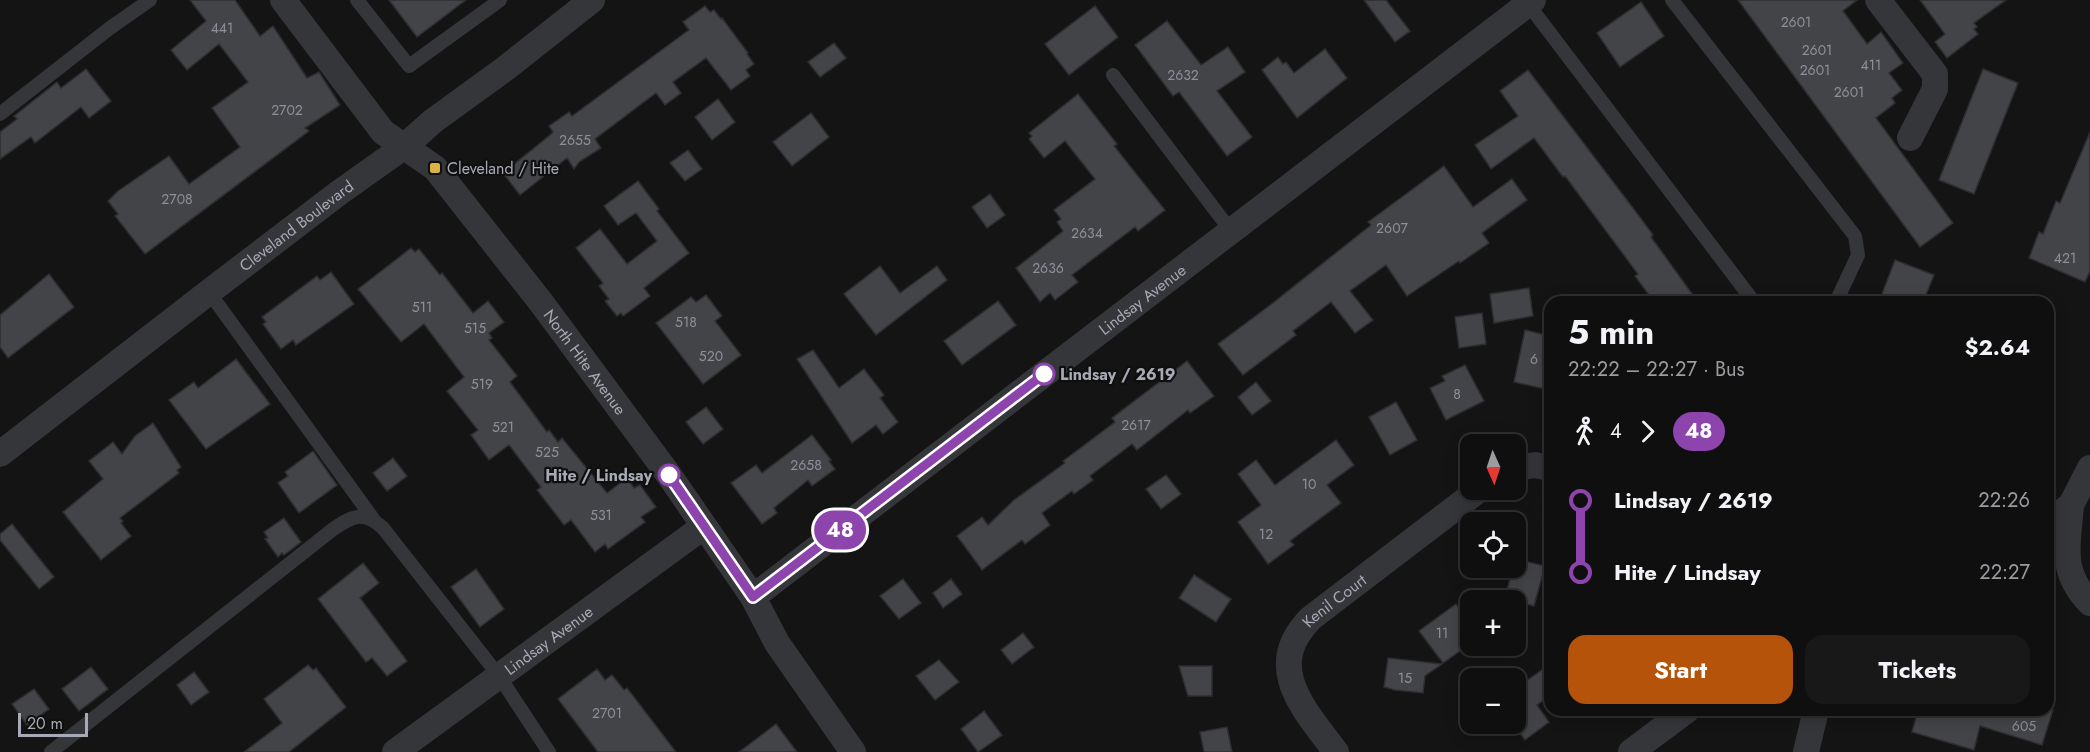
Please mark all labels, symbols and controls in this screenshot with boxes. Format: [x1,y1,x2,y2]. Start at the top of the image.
house number: 2601 [1781,12,1811,32]
house number: 441 [211,18,233,38]
house number: 2601 [1802,40,1832,60]
house number: 411 [1861,55,1881,75]
house number: 2601 [1800,60,1830,80]
house number: 2632 [1167,65,1199,85]
house number: 2601 [1834,82,1864,102]
house number: 2702 [271,100,303,120]
house number: 2655 [559,130,591,150]
place label: Cleveland / Hite [447,157,559,180]
marker: Cleveland / Hite [428,161,442,175]
street label: Cleveland Boulevard [234,174,358,277]
house number: 2708 [161,189,193,209]
house number: 2607 [1376,218,1409,238]
house number: 2634 [1071,223,1103,243]
house number: 421 [2054,248,2076,268]
house number: 2636 [1032,258,1064,278]
street label: Lindsay Avenue [1094,258,1191,340]
house number: 511 [412,297,432,317]
street label: North Hite Avenue [538,304,632,419]
text: 5 min [1568,309,1654,356]
house number: 518 [675,312,697,332]
house number: 515 [464,318,486,338]
text: $2.64 [1965,331,2030,363]
house number: 520 [699,346,723,366]
house number: 6 [1530,349,1538,369]
text: 22:22 – 22:27 · Bus [1568,355,1745,384]
marker: Lindsay / 2619 [1033,363,1055,385]
place label: Lindsay / 2619 [1060,363,1176,386]
house number: 519 [471,374,493,394]
house number: 8 [1453,384,1461,404]
house number: 2617 [1121,415,1151,435]
icon: walk [1568,415,1601,448]
icon: forward [1631,415,1664,448]
text: 48 [1685,416,1713,446]
house number: 521 [492,417,514,437]
text: 4 [1610,417,1622,446]
north arrow [1460,434,1526,500]
map controls [1460,434,1526,734]
house number: 525 [535,442,559,462]
house number: 2658 [790,455,822,475]
place label: Hite / Lindsay [545,464,653,487]
marker: Hite / Lindsay [658,464,680,486]
house number: 10 [1302,474,1316,494]
text: Lindsay / 2619 [1614,484,1773,516]
text: 22:26 [1978,486,2030,515]
house number: 531 [590,505,612,525]
line badge: 48 [813,510,867,550]
button: locate [1460,512,1526,578]
text: 48 [826,515,854,545]
house number: 12 [1259,524,1273,544]
text: Hite / Lindsay [1614,556,1761,588]
text: 22:27 [1979,558,2030,587]
street label: Kenil Court [1296,568,1371,632]
button: + [1460,590,1526,656]
street label: Lindsay Avenue [499,600,597,680]
house number: 11 [1436,623,1448,643]
button: Start [1568,635,1793,704]
button: Tickets [1805,635,2030,704]
house number: 15 [1398,668,1412,688]
button: − [1460,668,1526,734]
house number: 2701 [592,703,622,723]
scale bar [18,710,88,738]
text: 20 m [27,712,63,735]
house number: 605 [2012,716,2036,736]

